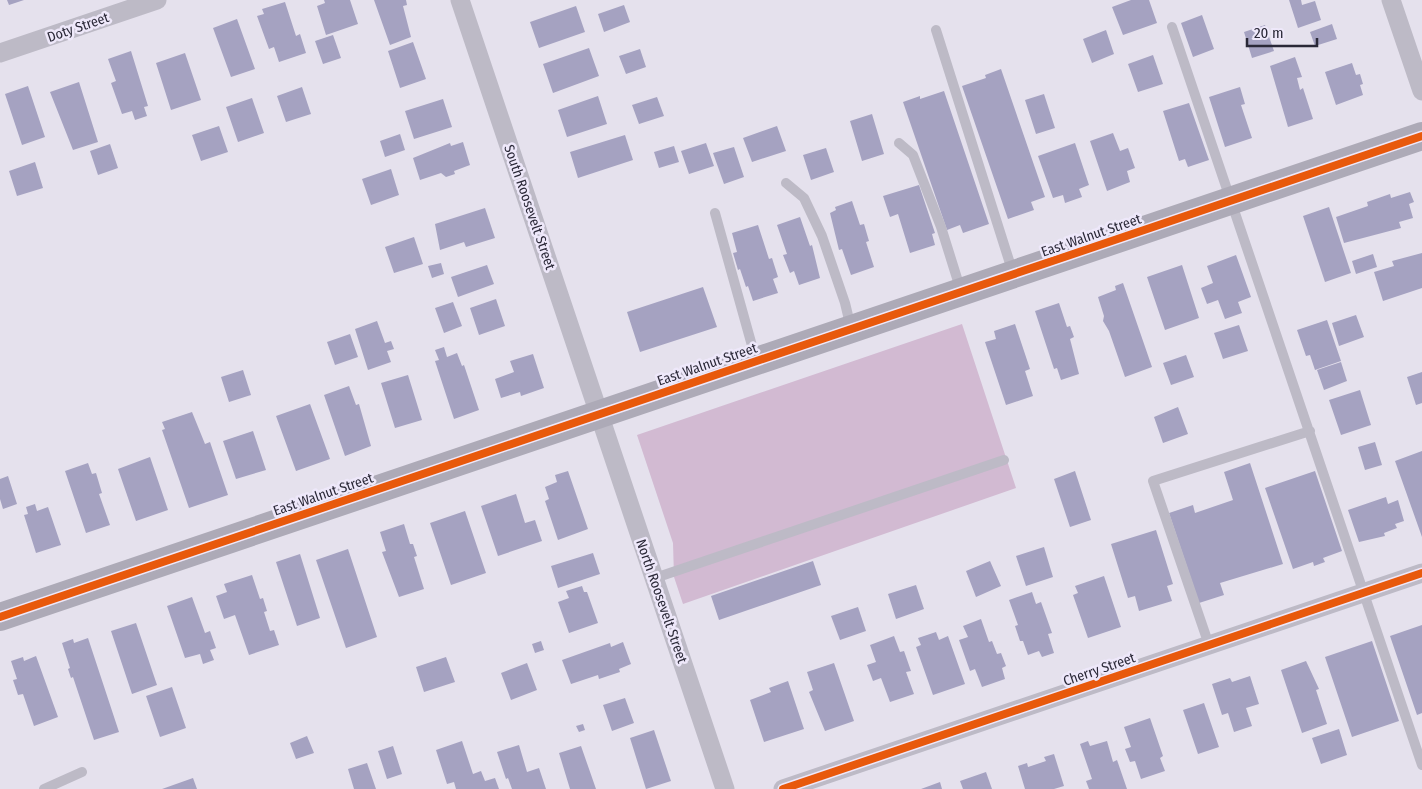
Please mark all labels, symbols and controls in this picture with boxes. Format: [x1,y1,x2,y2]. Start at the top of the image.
street label: Doty Street [45,9,112,46]
scale bar [1247,15,1317,47]
text: 20 m [1254,24,1284,42]
street label: South Roosevelt Street [500,142,559,272]
street label: East Walnut Street [1039,210,1144,261]
street label: East Walnut Street [655,339,760,390]
street label: East Walnut Street [271,469,376,520]
street label: North Roosevelt Street [632,537,691,666]
street label: Cherry Street [1061,649,1138,690]

